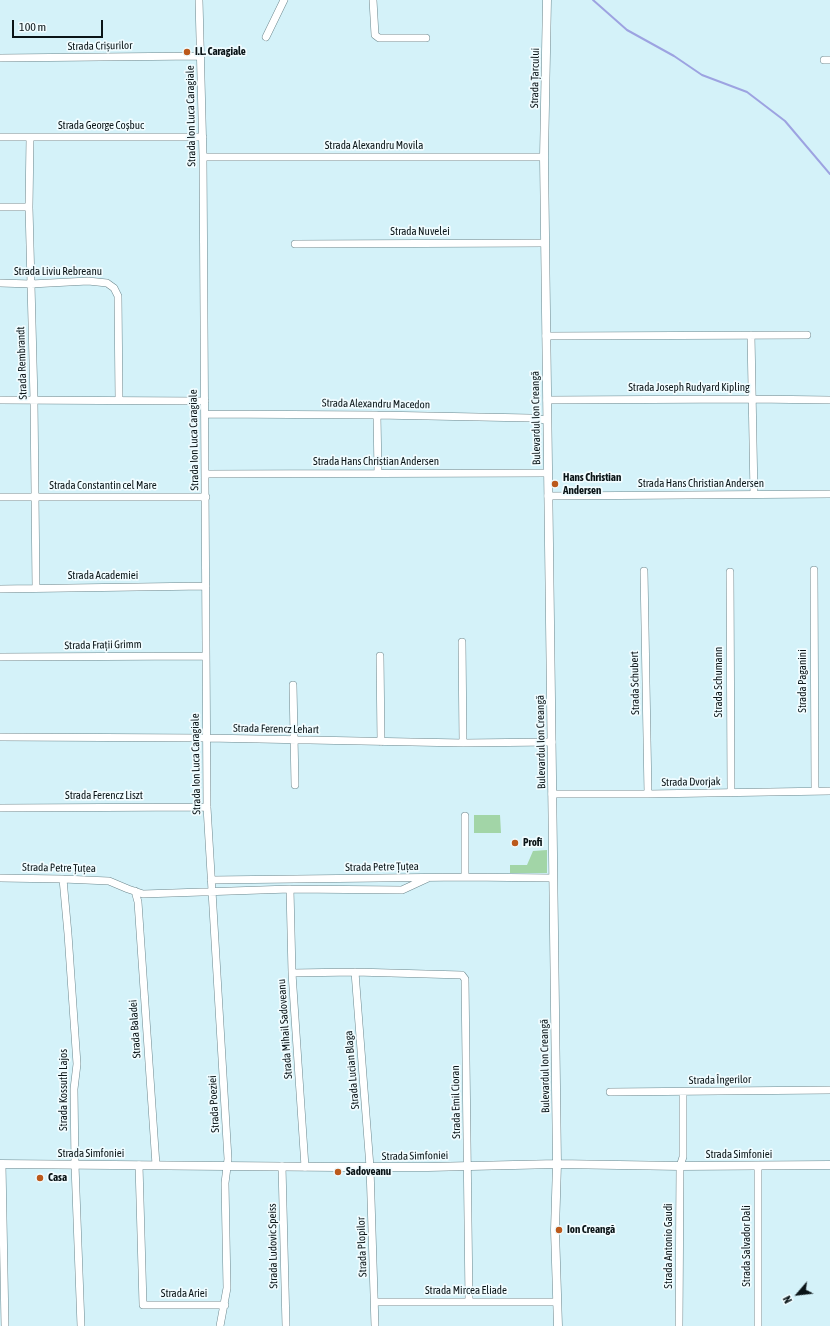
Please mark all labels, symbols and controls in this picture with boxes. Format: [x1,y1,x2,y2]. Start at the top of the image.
scale bar [14,12,105,38]
text: 100 m [19,20,46,34]
street label: Strada Crișurilor [68,39,132,53]
place label: I.L. Caragiale [195,45,246,59]
marker: I.L. Caragiale [182,47,192,57]
street label: Strada Țarcului [528,48,542,108]
street label: Strada Ion Luca Caragiale [184,65,198,167]
street label: Strada George Coșbuc [58,119,144,133]
street label: Strada Alexandru Movila [325,139,423,153]
street label: Strada Nuvelei [390,225,450,239]
street label: Strada Liviu Rebreanu [14,265,102,279]
street label: Strada Rembrandt [14,326,30,400]
street label: Bulevardul Ion Creangă [529,371,543,465]
street label: Strada Joseph Rudyard Kipling [628,381,750,395]
street label: Strada Ion Luca Caragiale [187,389,201,491]
street label: Strada Alexandru Macedon [322,396,430,412]
street label: Strada Hans Christian Andersen [313,455,439,469]
place label: Hans Christian Andersen [563,471,621,497]
street label: Strada Hans Christian Andersen [638,477,764,491]
street label: Strada Constantin cel Mare [49,479,157,493]
marker: Hans Christian Andersen [550,479,560,489]
street label: Strada Academiei [68,569,138,583]
street label: Strada Frații Grimm [64,638,142,652]
street label: Strada Schumann [712,647,726,717]
street label: Strada Paganini [796,649,810,713]
street label: Strada Schubert [628,651,642,715]
street label: Bulevardul Ion Creangă [534,695,548,789]
street label: Strada Ion Luca Caragiale [189,713,203,815]
street label: Strada Ferencz Lehart [233,722,319,736]
street label: Strada Dvorjak [661,775,721,789]
street label: Strada Ferencz Liszt [65,789,143,803]
place label: Profi [523,836,542,850]
marker: Profi [510,838,520,848]
street label: Strada Petre Țuțea [345,860,419,874]
street label: Strada Petre Țuțea [22,861,96,875]
street label: Strada Mihail Sadoveanu [275,979,295,1079]
street label: Strada Baladei [126,999,144,1059]
street label: Bulevardul Ion Creangă [538,1019,552,1113]
street label: Strada Lucian Blaga [342,1030,362,1110]
street label: Strada Kossuth Lajos [57,1049,71,1131]
street label: Strada Emil Cioran [449,1065,463,1139]
street label: Strada Îngerilor [689,1073,751,1087]
street label: Strada Poeziei [206,1075,222,1133]
street label: Strada Simfoniei [58,1147,124,1161]
street label: Strada Simfoniei [706,1148,772,1162]
street label: Strada Simfoniei [382,1149,448,1163]
place label: Sadoveanu [346,1165,391,1179]
marker: Sadoveanu [333,1167,343,1177]
place label: Casa [48,1171,67,1185]
marker: Casa [35,1173,45,1183]
street label: Strada Ludovic Speiss [266,1203,280,1289]
street label: Strada Antonio Gaudi [662,1203,676,1289]
street label: Strada Salvador Dali [740,1205,754,1287]
street label: Strada Plopilor [354,1217,370,1277]
place label: Ion Creangă [567,1223,615,1237]
marker: Ion Creangă [554,1225,564,1235]
north arrow [778,1274,818,1314]
street label: Strada Mircea Eliade [425,1284,507,1298]
street label: Strada Ariei [161,1287,207,1301]
text: N [781,1294,794,1305]

